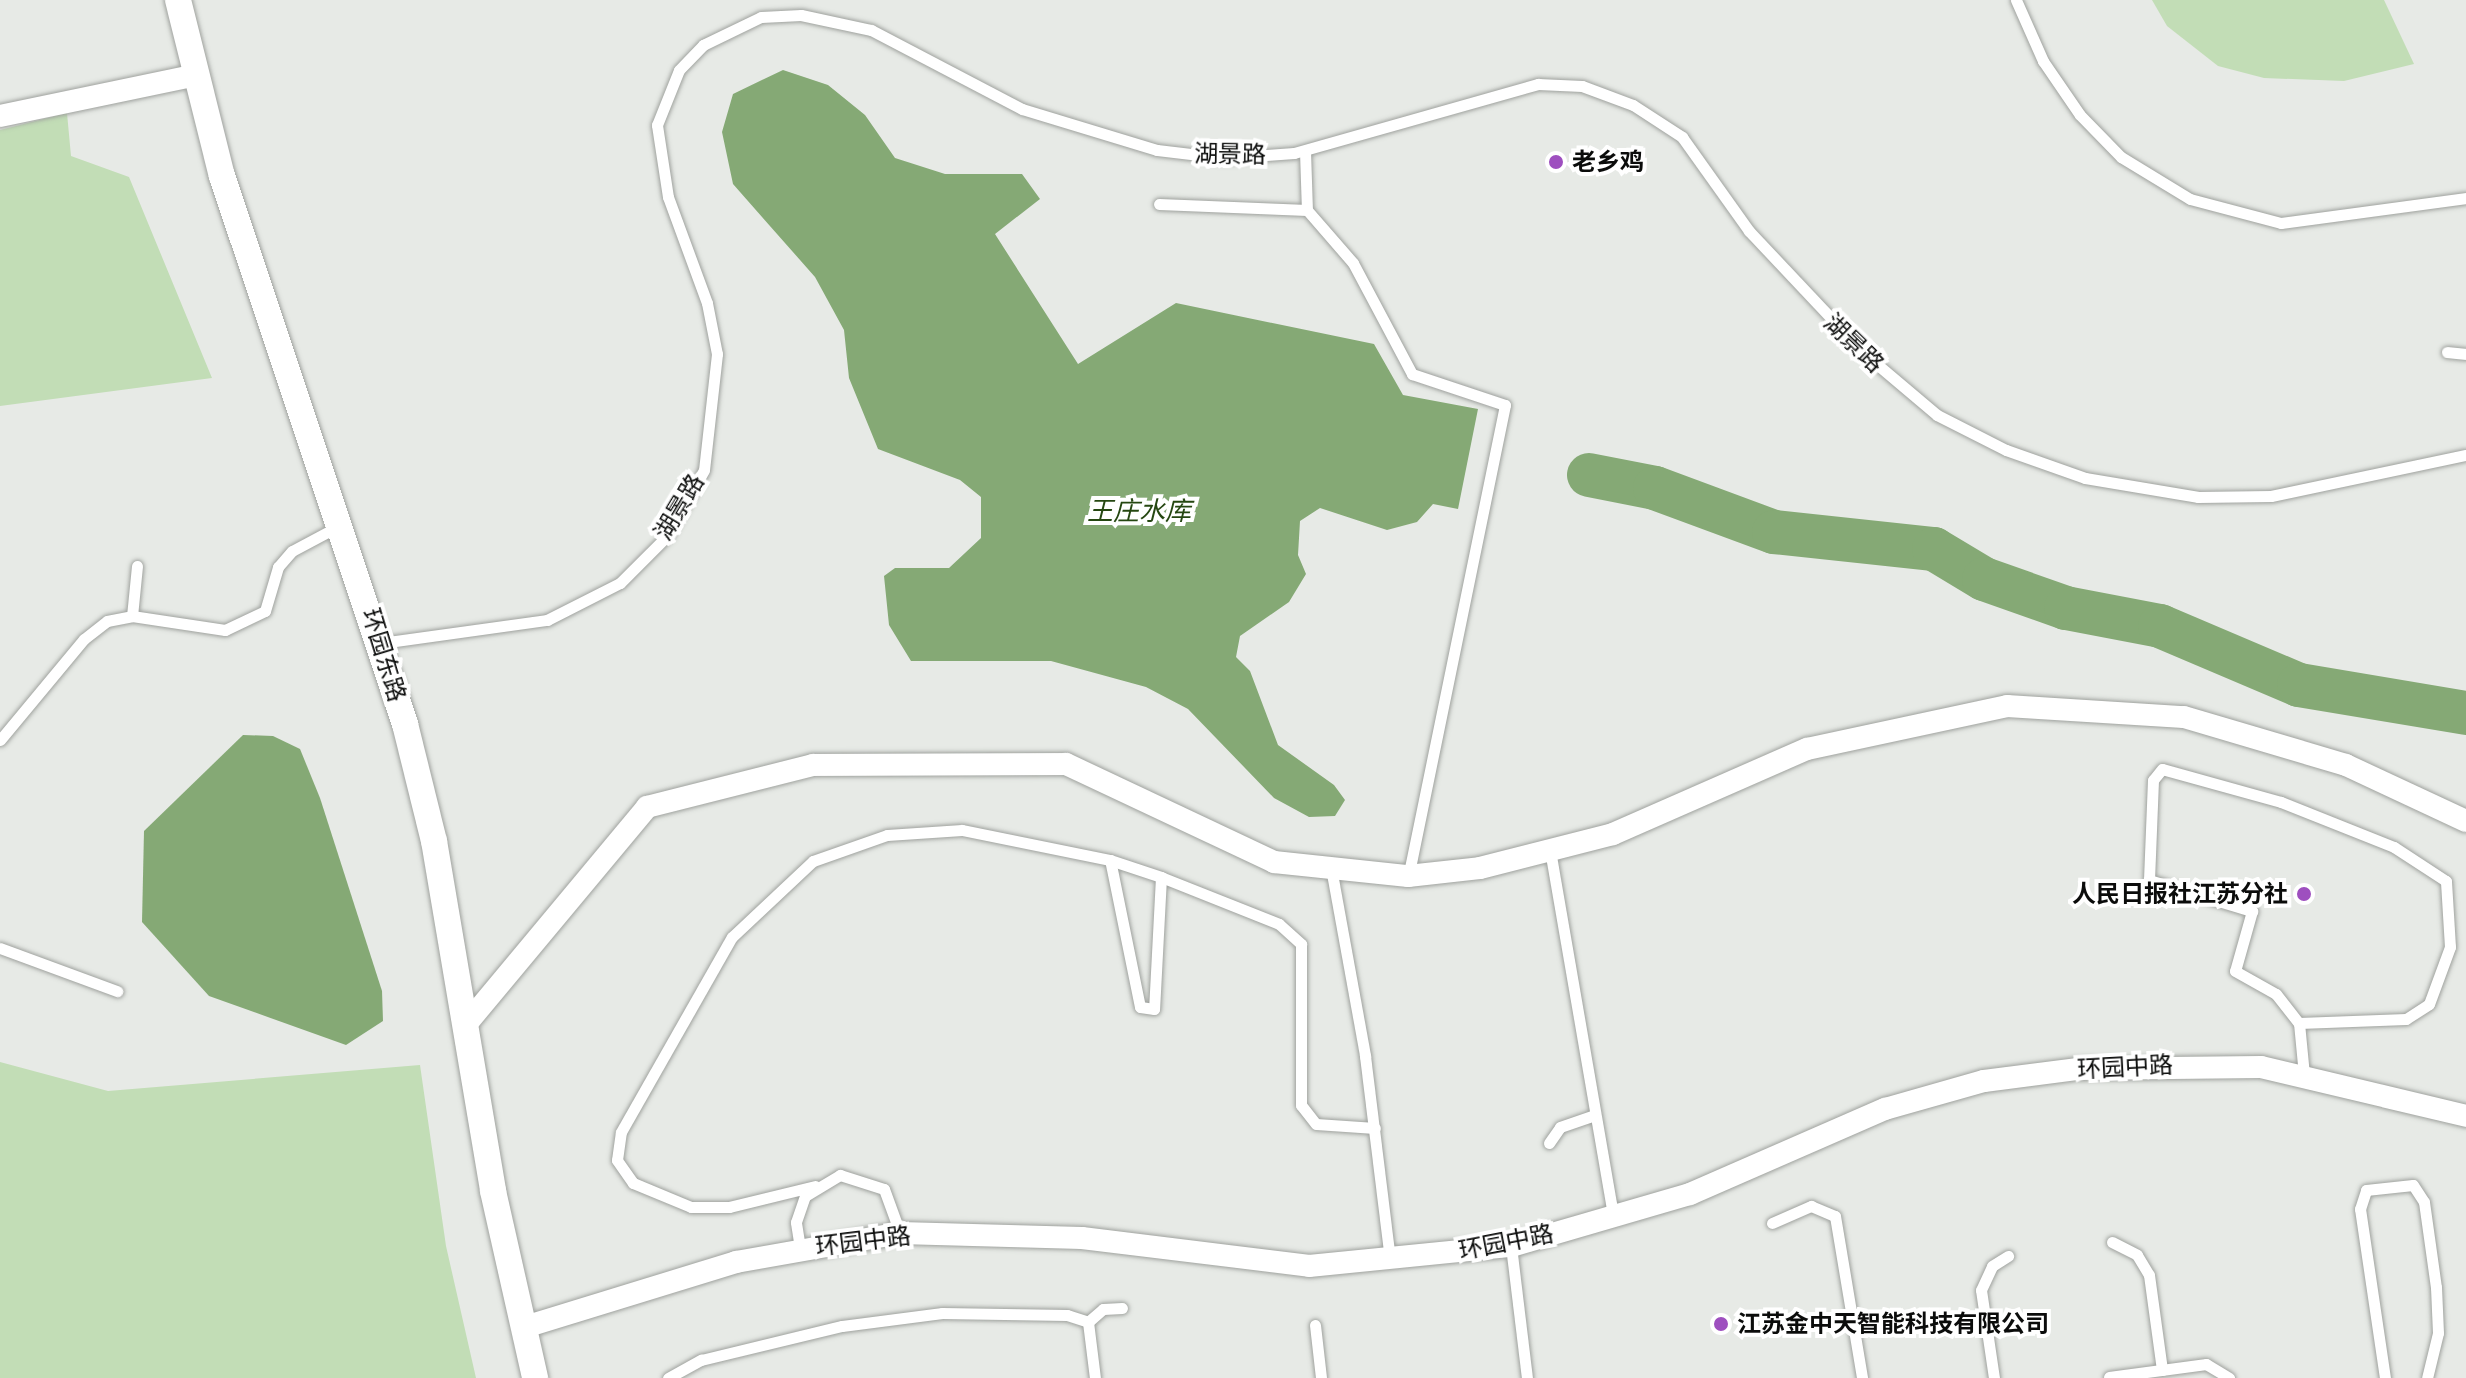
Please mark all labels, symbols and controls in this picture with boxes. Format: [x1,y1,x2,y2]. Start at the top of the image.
street label: 湖景路 [1194,139,1266,169]
place label: 老乡鸡 [1572,148,1644,176]
marker: 老乡鸡 [1547,153,1565,171]
street label: 湖景路 [1818,308,1890,378]
street label: 湖景路 [648,469,710,545]
water label: 王庄水库 [1087,496,1191,528]
street label: 环园东路 [356,605,412,705]
place label: 人民日报社江苏分社 [2072,880,2288,908]
marker: 人民日报社江苏分社 [2295,885,2313,903]
street label: 环园中路 [2076,1050,2174,1084]
street label: 环园中路 [1456,1219,1556,1265]
street label: 环园中路 [814,1221,912,1261]
place label: 江苏金中天智能科技有限公司 [1737,1310,2049,1338]
marker: 江苏金中天智能科技有限公司 [1712,1315,1730,1333]

